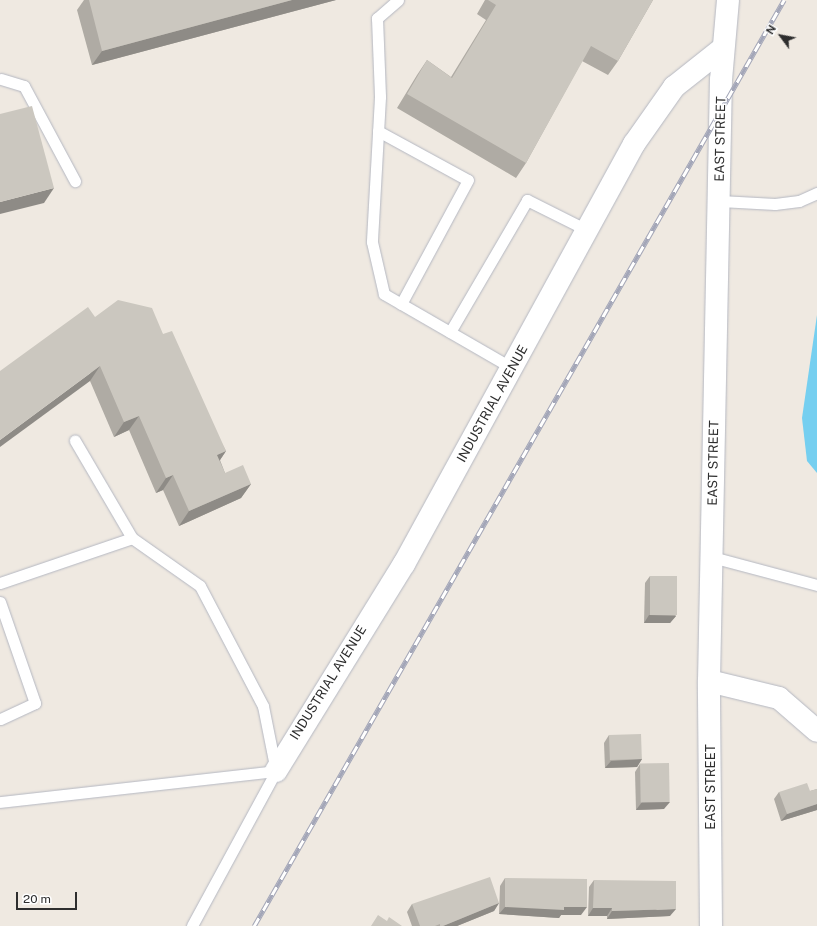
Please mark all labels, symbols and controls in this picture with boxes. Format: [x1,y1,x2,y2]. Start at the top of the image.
north arrow [761,16,801,56]
text: N [763,23,778,36]
street label: EAST STREET [712,96,730,182]
street label: INDUSTRIAL AVENUE [454,343,532,465]
street label: EAST STREET [705,420,723,506]
street label: INDUSTRIAL AVENUE [287,623,371,743]
street label: EAST STREET [703,744,719,830]
scale bar [18,884,79,910]
text: 20 m [23,892,51,906]

